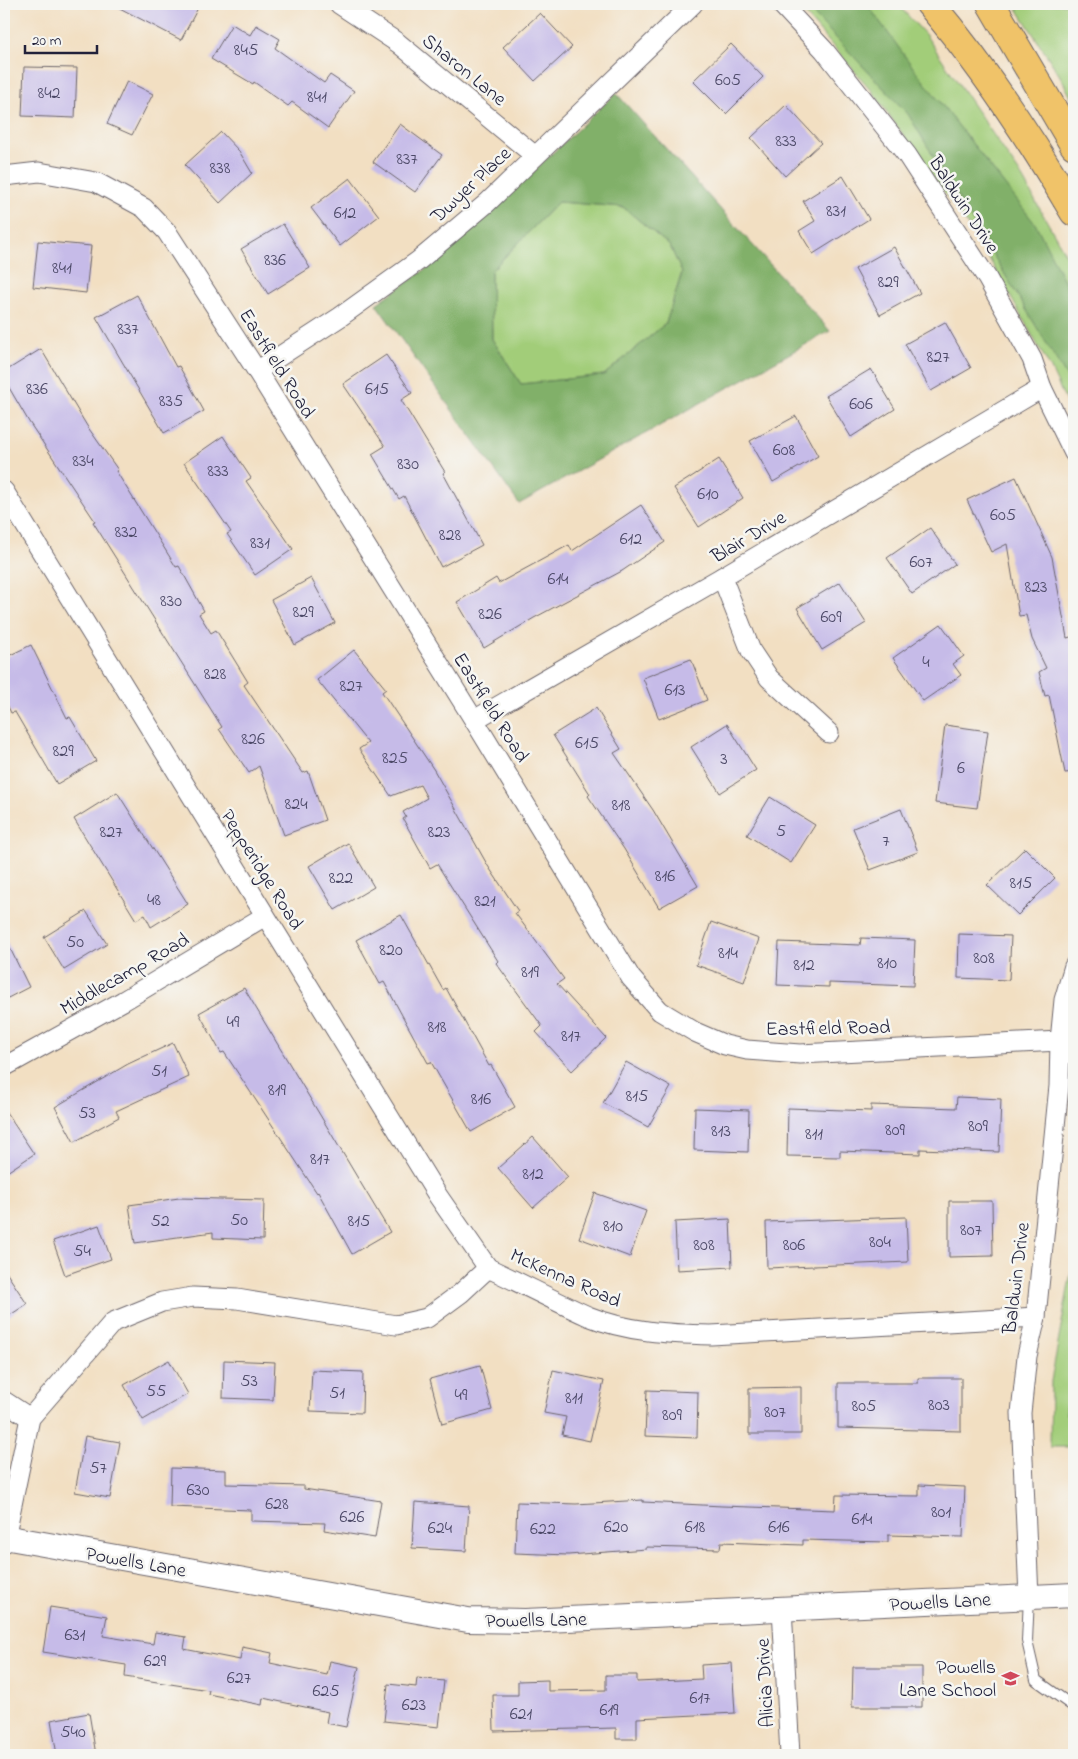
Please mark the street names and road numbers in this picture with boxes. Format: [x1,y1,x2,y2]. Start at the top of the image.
street label: Sharon Lane [415,28,512,114]
street label: Dwyer Place [424,141,519,232]
street label: Baldwin Drive [920,150,1006,260]
street label: Eastfield Road [231,304,321,425]
street label: Blair Drive [705,504,792,572]
street label: Eastfield Road [445,648,535,769]
street label: Pepperidge Road [211,804,310,937]
street label: Middlecamp Road [55,926,195,1024]
street label: Eastfield Road [765,1014,891,1045]
street label: Baldwin Drive [996,1221,1039,1337]
street label: McKenna Road [505,1242,625,1317]
street label: Powells Lane [83,1540,188,1587]
street label: Powells Lane [889,1586,992,1621]
street label: Powells Lane [485,1606,587,1637]
street label: Alicia Drive [750,1637,783,1728]

